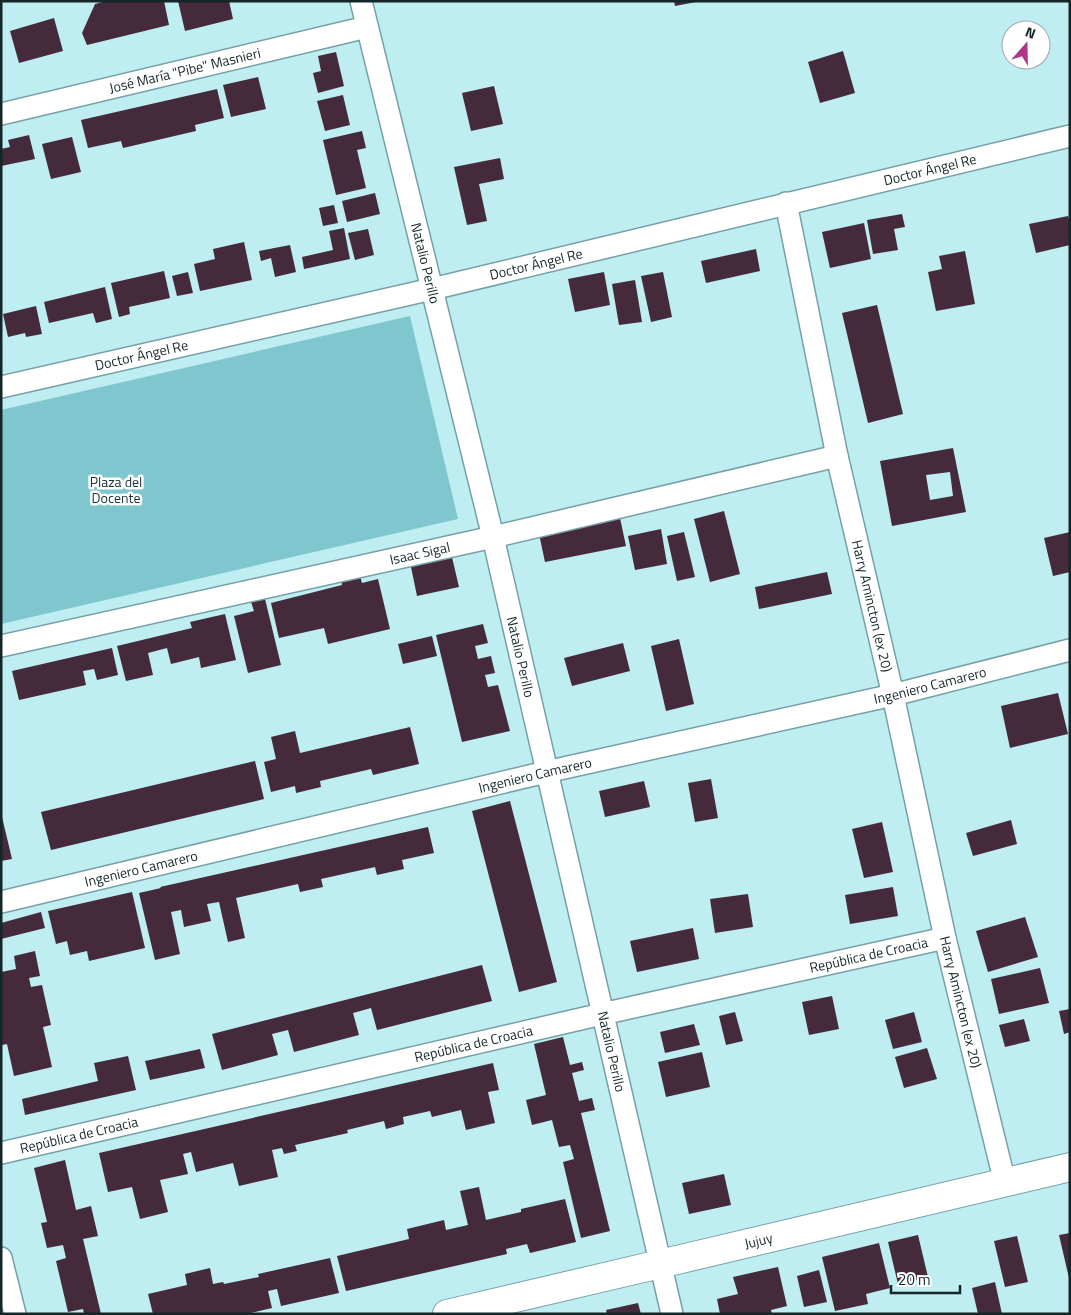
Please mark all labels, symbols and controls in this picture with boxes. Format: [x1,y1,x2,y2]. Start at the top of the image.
north arrow [1001,20,1051,70]
text: N [1022,21,1039,44]
street label: José María "Pibe" Masnieri [107,42,263,98]
street label: Doctor Ángel Re [881,148,978,190]
street label: Natalio Perillo [406,221,446,306]
street label: Doctor Ángel Re [487,242,585,285]
street label: Doctor Ángel Re [93,334,190,375]
park label: Plaza del Docente [90,471,142,508]
street label: Isaac Sigal [388,536,452,570]
street label: Harry Amincton (ex 20) [847,538,898,674]
street label: Natalio Perillo [502,614,541,699]
street label: Ingeniero Camarero [872,661,989,709]
street label: Ingeniero Camarero [476,751,594,798]
street label: Ingeniero Camarero [82,844,200,892]
street label: República de Croacia [807,931,930,978]
street label: Harry Amincton (ex 20) [935,934,987,1070]
street label: Natalio Perillo [593,1009,631,1094]
street label: República de Croacia [412,1019,535,1067]
street label: República de Croacia [18,1111,140,1158]
street label: Jujuy [742,1227,775,1254]
scale bar [891,1262,960,1294]
text: 20 m [898,1268,931,1291]

